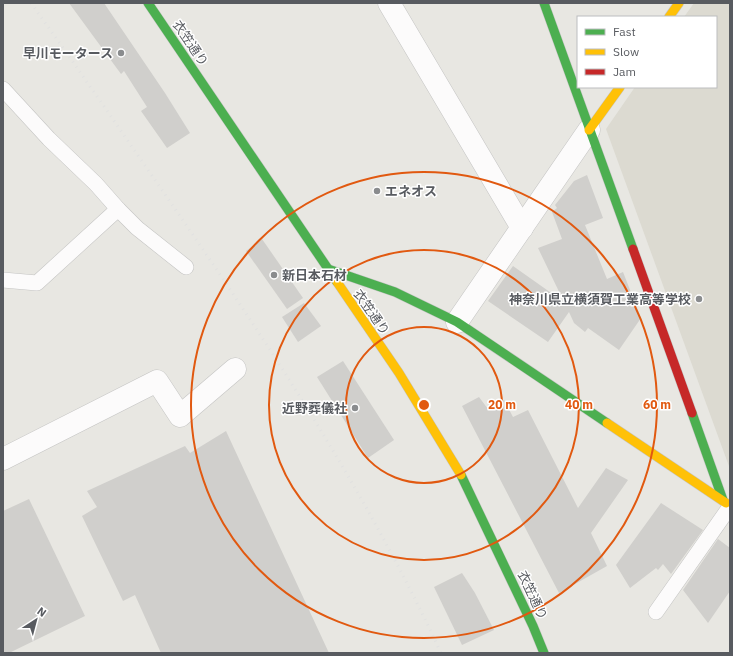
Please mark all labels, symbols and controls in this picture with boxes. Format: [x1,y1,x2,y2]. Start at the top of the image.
legend [577,16,717,88]
street label: 衣笠通り [169,17,212,70]
text: Fast [613,24,636,39]
text: Slow [613,44,639,59]
place label: 早川モータース [23,45,113,62]
marker: 早川モータース [116,48,126,58]
text: Jam [613,64,636,79]
place label: エネオス [385,183,437,200]
marker: エネオス [372,186,382,196]
place label: 新日本石材 [282,267,347,284]
marker: 新日本石材 [269,270,279,280]
street label: 衣笠通り [350,286,393,338]
place label: 神奈川県立横須賀工業高等学校 [509,291,691,308]
marker: 神奈川県立横須賀工業高等学校 [694,294,704,304]
text: 20 m [488,397,516,412]
text: 40 m [565,397,593,412]
text: 60 m [643,397,671,412]
centre of rings [417,398,431,412]
place label: 近野葬儀社 [282,400,347,417]
marker: 近野葬儀社 [350,403,360,413]
street label: 衣笠通り [514,568,551,622]
north arrow [16,600,56,640]
text: N [35,604,49,620]

